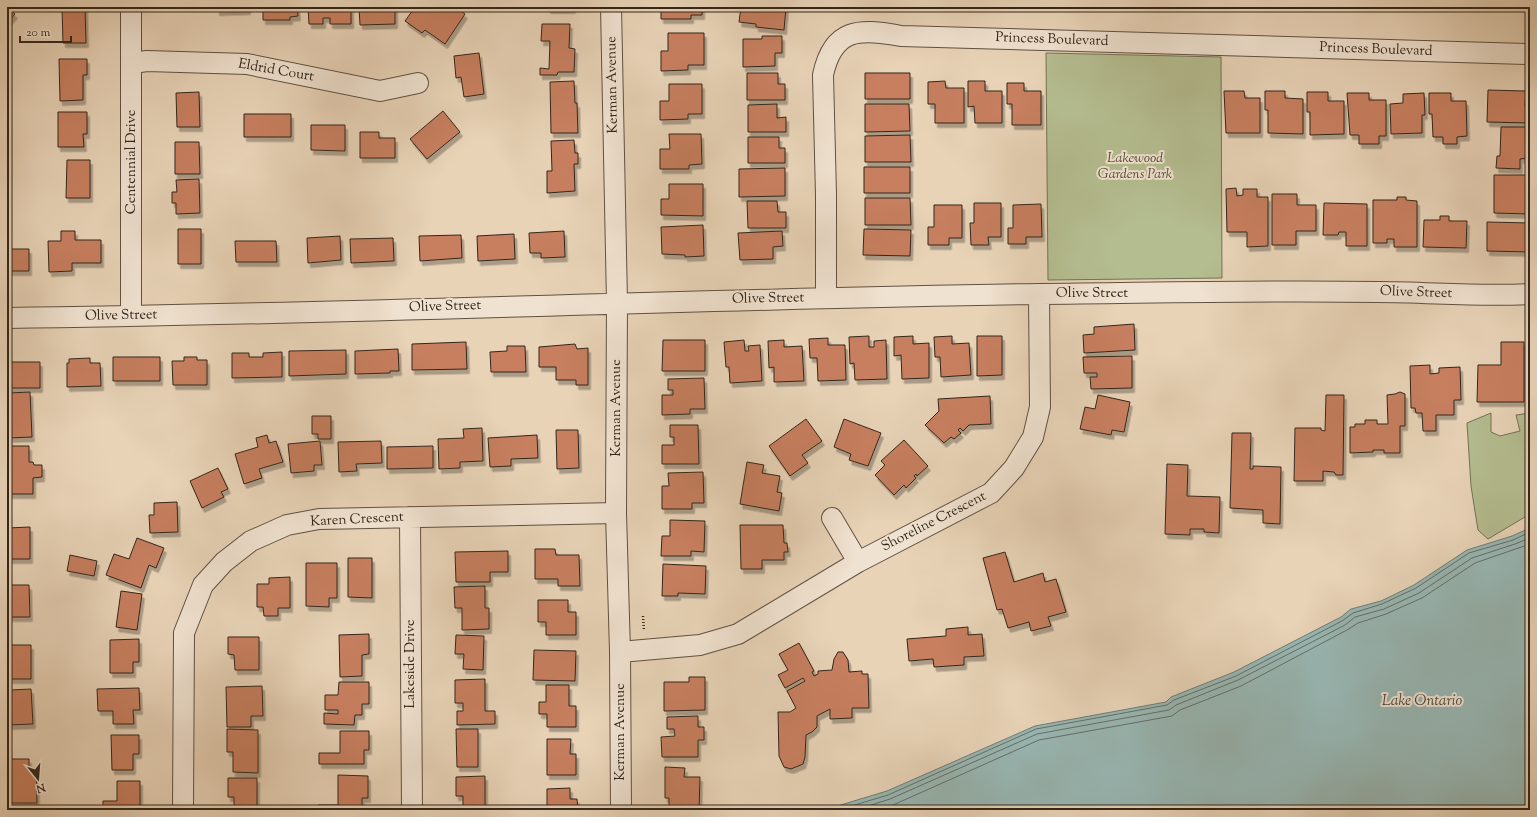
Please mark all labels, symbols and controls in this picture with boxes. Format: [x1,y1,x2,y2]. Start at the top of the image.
scale bar [20,18,71,44]
text: 20 m [26,24,51,42]
street label: Princess Boulevard [995,28,1109,52]
street label: Kerman Avenue [602,36,624,134]
street label: Princess Boulevard [1319,38,1433,62]
street label: Eldrid Court [236,54,316,88]
street label: Centennial Drive [122,110,142,214]
park label: Lakewood Gardens Park [1098,149,1173,185]
street label: Olive Street [1380,282,1453,304]
street label: Olive Street [1056,284,1128,304]
street label: Olive Street [732,288,805,310]
street label: Olive Street [409,296,482,318]
street label: Olive Street [85,305,158,327]
street label: Kerman Avenue [607,359,627,457]
street label: Shoreline Crescent [878,487,990,557]
street label: Karen Crescent [310,508,404,532]
street label: Lakeside Drive [401,619,421,709]
street label: Kerman Avenue [611,683,631,781]
water label: Lake Ontario [1382,691,1462,712]
north arrow [18,759,58,799]
text: N [34,778,48,797]

